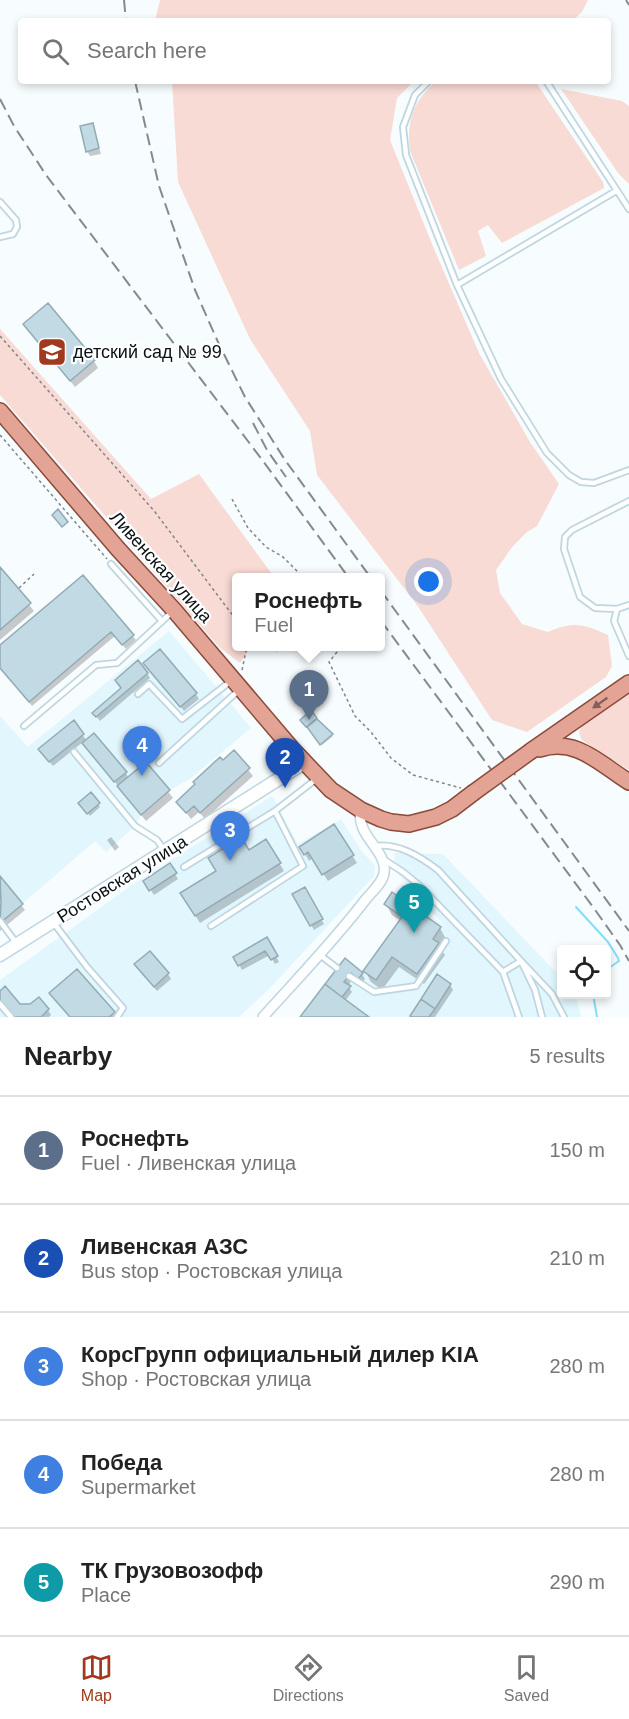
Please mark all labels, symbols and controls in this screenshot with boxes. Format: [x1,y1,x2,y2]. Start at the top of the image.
search box [18,18,611,84]
icon: search [39,35,72,68]
text: Search here [87,38,207,63]
school or university icon: детский сад № 99 [36,336,68,368]
place label: детский сад № 99 [73,342,222,362]
street label: Ливенская улица [106,507,217,627]
your location [414,567,443,596]
popup [232,573,385,651]
text: Роснефть [254,588,363,613]
text: Fuel [254,614,293,636]
pin: 1 [290,670,328,720]
one-way arrow [593,697,609,709]
pin: 4 [122,726,162,776]
pin: 2 [266,738,304,788]
pin: 3 [210,812,250,861]
street label: Ростовская улица [53,830,191,927]
pin: 5 [394,884,434,933]
map controls [557,945,611,999]
button: locate [557,945,611,999]
text: Nearby [24,1041,112,1071]
text: 5 results [529,1045,605,1067]
text: Роснефть [81,1126,189,1151]
text: 1 [38,1139,49,1161]
text: 150 m [549,1139,605,1161]
text: Fuel · Ливенская улица [81,1152,296,1174]
text: Ливенская АЗС [81,1234,248,1259]
text: 2 [38,1247,49,1269]
text: 210 m [549,1247,605,1269]
text: Bus stop · Ростовская улица [81,1260,342,1282]
text: КорсГрупп официальный дилер KIA [81,1342,479,1367]
text: 3 [38,1355,49,1377]
text: 280 m [549,1355,605,1377]
text: Shop · Ростовская улица [81,1368,311,1390]
text: Победа [81,1450,162,1475]
text: 4 [38,1463,49,1485]
text: 280 m [549,1463,605,1485]
text: Supermarket [81,1476,196,1498]
text: ТК Грузовозофф [81,1558,263,1583]
text: 5 [38,1571,49,1593]
text: 290 m [549,1571,605,1593]
text: Place [81,1584,131,1606]
tab: Map [80,1651,113,1705]
tab: Directions [273,1651,344,1705]
tab: Saved [504,1651,549,1705]

